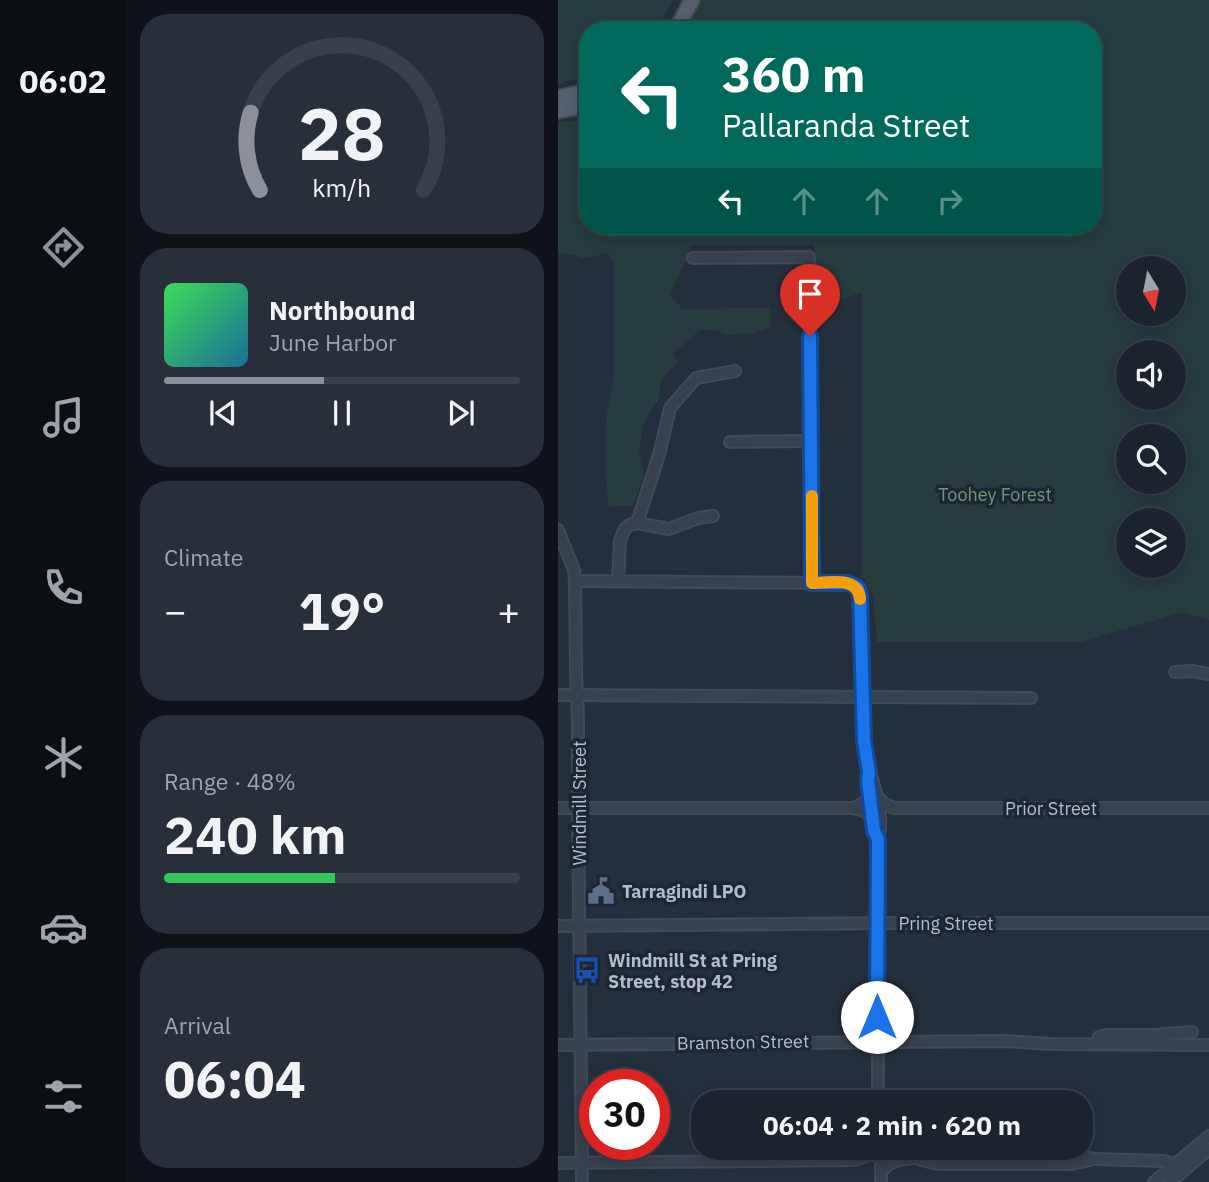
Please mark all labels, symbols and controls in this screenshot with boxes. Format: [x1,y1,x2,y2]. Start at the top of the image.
text: 360 m [722,42,866,105]
icon: left [607,49,698,140]
text: 06:02 [19,60,107,102]
text: 28 [298,85,386,180]
text: Pallaranda Street [722,104,970,146]
text: km/h [313,171,371,204]
icon: left [712,182,750,220]
icon: ahead [785,182,823,220]
icon: ahead [858,182,896,220]
icon: right [931,182,969,220]
icon: directions [39,223,88,272]
north arrow [1116,256,1186,326]
map controls [1116,256,1186,578]
pin [780,264,840,336]
icon: arrive [791,275,829,313]
text: Northbound [269,293,416,327]
text: June Harbor [269,327,397,357]
button: sound [1116,340,1186,410]
icon: music [39,393,88,442]
icon: previous [204,394,242,432]
icon: pause [323,394,361,432]
icon: next [442,394,480,432]
button: search [1116,424,1186,494]
park label: Toohey Forest [938,483,1052,506]
button: layers [1116,508,1186,578]
text: Climate [164,542,243,572]
icon: phone [39,563,88,612]
text: 19° [299,577,385,644]
text: − [164,586,187,635]
text: + [497,586,520,635]
icon: climate [39,733,88,782]
street label: Windmill Street [568,741,591,865]
text: Range · 48% [164,766,296,796]
street label: Prior Street [1005,797,1097,820]
text: 240 km [164,801,346,868]
public building icon: Tarragindi LPO [586,876,616,906]
place label: Tarragindi LPO [622,880,746,903]
icon: car [39,903,88,952]
street label: Pring Street [898,912,994,935]
place label: Windmill St at Pring Street, stop 42 [608,949,777,993]
bus stop icon: Windmill St at Pring Street, stop 42 [572,955,602,985]
position arrow [840,980,914,1054]
text: Arrival [164,1010,231,1040]
street label: Bramston Street [677,1029,809,1055]
text: 06:04 [164,1045,306,1112]
speed limit sign: 30 [579,1069,670,1160]
icon: filters [39,1072,88,1121]
text: 06:04 · 2 min · 620 m [763,1108,1021,1142]

